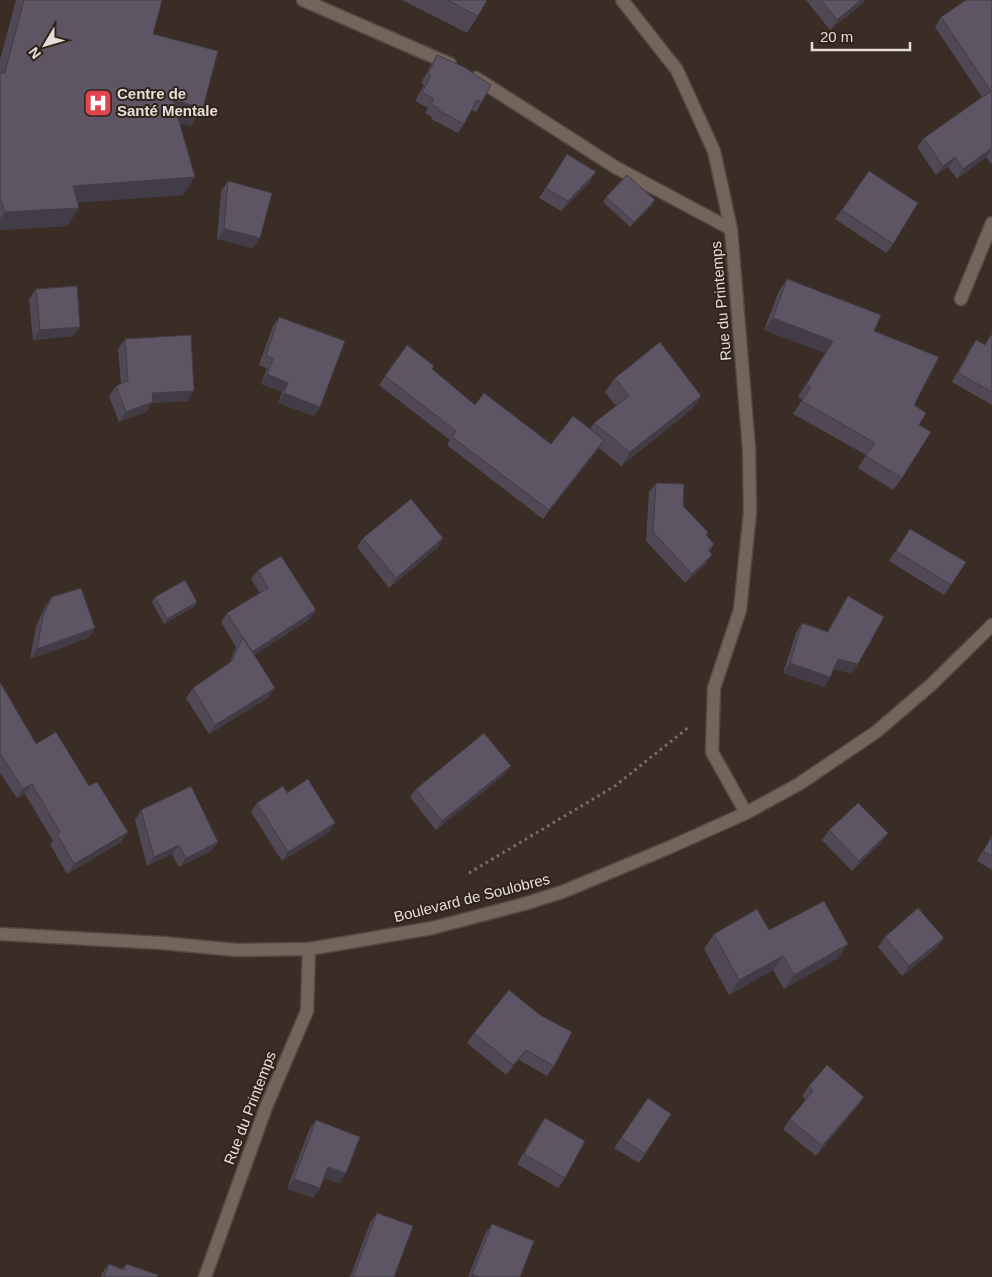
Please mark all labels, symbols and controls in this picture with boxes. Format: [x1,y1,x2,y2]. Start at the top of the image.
north arrow [20,20,70,70]
scale bar [812,20,910,52]
text: 20 m [820,28,853,45]
text: N [25,44,44,62]
place label: Centre de Santé Mentale [117,85,218,119]
hospital icon: Centre de Santé Mentale [83,88,113,118]
street label: Rue du Printemps [707,240,734,362]
street label: Boulevard de Soulobres [392,870,552,925]
street label: Rue du Printemps [220,1049,279,1167]

